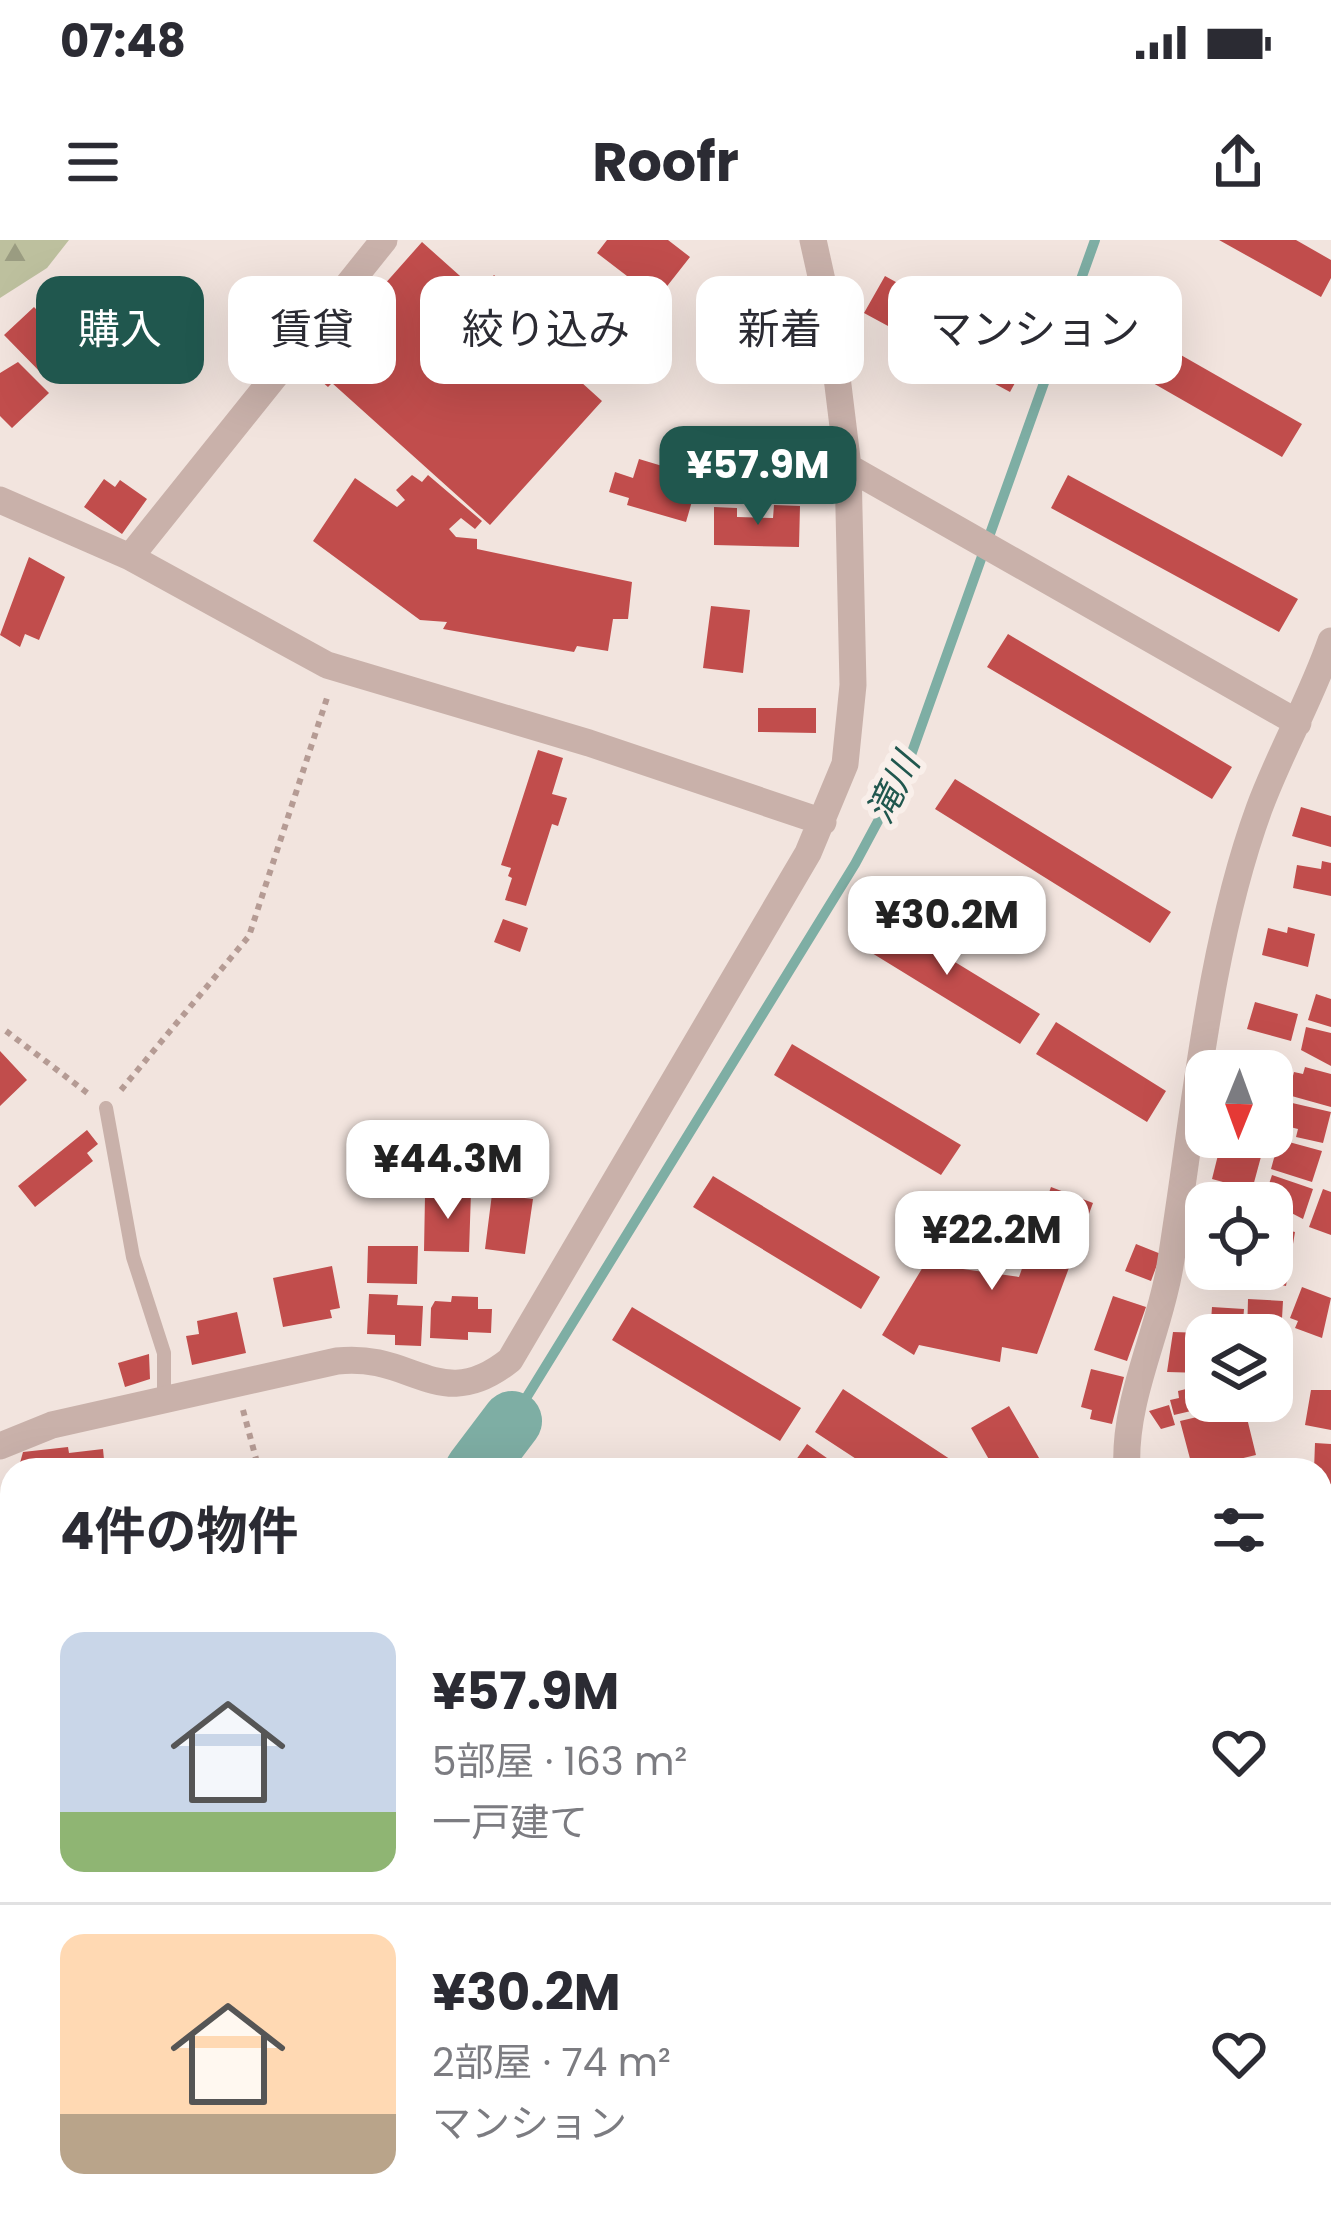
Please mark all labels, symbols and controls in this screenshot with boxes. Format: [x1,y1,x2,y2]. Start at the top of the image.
text: 07:48 [60,10,186,73]
text: Roofr [592,124,739,200]
icon: menu [60,129,126,195]
icon: share [1205,129,1271,195]
chip: 購入 [36,276,204,384]
chip: 賃貸 [228,276,396,384]
chip: 絞り込み [420,276,672,384]
chip: 新着 [696,276,864,384]
chip: マンション [888,276,1182,384]
pin: ¥57.9M [660,426,856,528]
text: ¥57.9M [686,437,830,492]
water label: 滝川 [854,741,933,832]
pin: ¥30.2M [849,876,1045,978]
text: ¥30.2M [875,887,1019,942]
north arrow [1185,1050,1293,1158]
map controls [1185,1050,1293,1422]
pin: ¥44.3M [350,1120,546,1222]
text: ¥44.3M [373,1131,523,1186]
button: locate [1185,1182,1293,1290]
pin: ¥22.2M [894,1191,1090,1293]
text: ¥22.2M [922,1202,1062,1257]
button: layers [1185,1314,1293,1422]
text: 4件の物件 [60,1495,299,1567]
icon: filters [1206,1497,1272,1563]
text: ¥57.9M [432,1655,619,1727]
icon: home [156,1680,300,1824]
icon: heart [1206,1719,1272,1785]
text: 5部屋 · 163 m² [432,1734,687,1789]
text: 一戸建て [432,1795,588,1850]
text: ¥30.2M [432,1956,621,2028]
icon: home [156,1982,300,2126]
icon: heart [1206,2021,1272,2087]
text: 2部屋 · 74 m² [432,2035,671,2090]
text: マンション [432,2096,627,2151]

